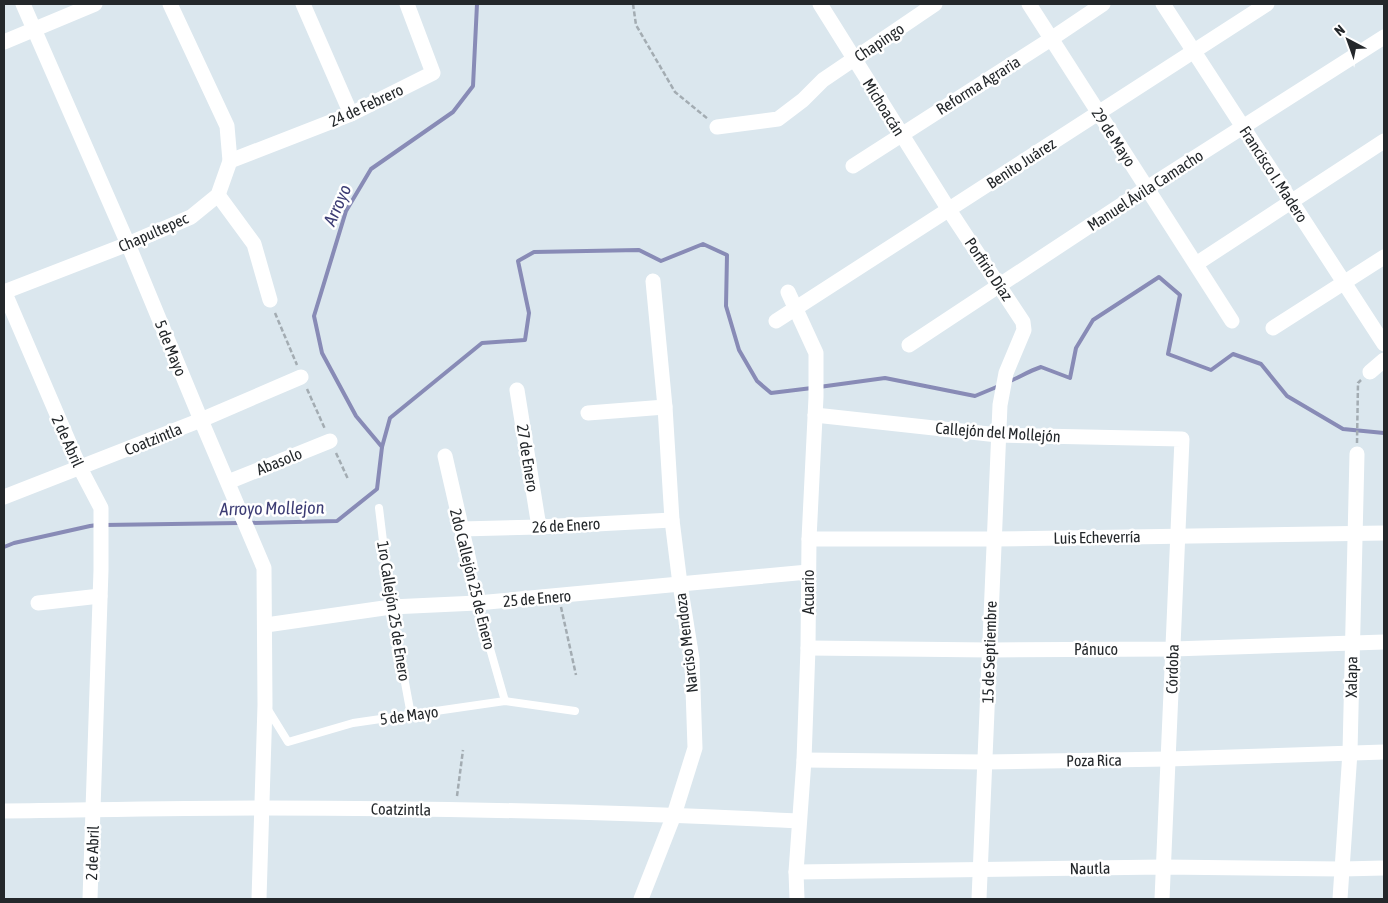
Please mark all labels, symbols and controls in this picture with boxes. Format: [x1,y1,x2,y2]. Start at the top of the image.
north arrow [1323,15,1373,65]
street label: Chapingo [851,19,908,66]
text: N [1331,21,1348,39]
street label: Reforma Agraria [933,52,1024,119]
street label: Michoacán [859,75,909,139]
street label: 24 de Febrero [326,80,406,130]
street label: 29 de Mayo [1088,104,1140,170]
street label: Francisco I. Madero [1236,123,1312,225]
street label: Benito Juárez [983,134,1059,192]
street label: Manuel Ávila Camacho [1084,146,1206,234]
water label: Arroyo [318,181,355,230]
street label: Chapultepec [115,209,191,256]
street label: Porfirio Díaz [961,234,1017,304]
street label: 5 de Mayo [151,317,190,379]
street label: 2 de Abril [49,412,88,470]
street label: Coatzintla [122,419,184,459]
street label: Callejón del Mollejón [935,419,1061,446]
street label: 27 de Enero [514,423,542,493]
street label: Abasolo [254,444,304,478]
water label: Arroyo Mollejon [219,497,325,519]
street label: 2do Callejón 25 de Enero [446,507,499,652]
street label: 26 de Enero [531,514,601,536]
street label: Luis Echeverría [1053,527,1141,547]
street label: 1ro Callejón 25 de Enero [373,540,414,683]
street label: Acuario [799,570,817,614]
street label: 25 de Enero [502,586,572,610]
street label: Narciso Mendoza [671,592,701,694]
street label: 15 de Septiembre [978,600,1001,704]
street label: Pánuco [1074,640,1118,658]
street label: Córdoba [1162,644,1182,694]
street label: Xalapa [1342,656,1361,698]
street label: 5 de Mayo [379,702,440,729]
street label: Poza Rica [1066,751,1122,769]
street label: Coatzintla [371,799,431,819]
street label: 2 de Abril [82,825,102,881]
street label: Nautla [1069,859,1111,877]

